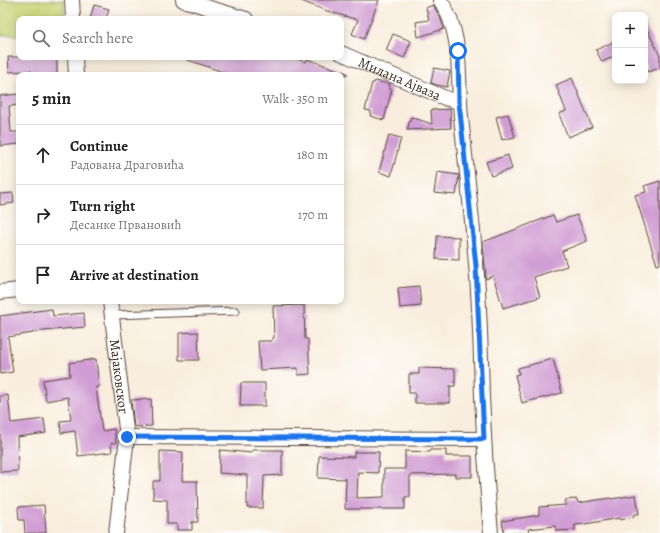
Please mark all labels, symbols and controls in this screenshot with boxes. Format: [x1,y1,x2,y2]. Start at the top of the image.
map controls [612,12,648,84]
button: + [612,12,648,48]
search box [16,16,344,60]
icon: search [30,27,52,49]
text: Search here [62,28,133,48]
route start [449,42,467,60]
button: − [612,48,648,84]
street label: Милана Ајваза [356,52,444,105]
text: 5 min [32,87,71,110]
text: Walk · 350 m [262,90,328,107]
text: Continue [70,136,128,156]
icon: ahead [32,144,54,166]
text: 180 m [297,146,328,163]
text: Радована Драговића [70,156,184,173]
text: Turn right [70,196,135,216]
icon: right [32,204,54,226]
text: 170 m [298,206,328,223]
text: Десанке Првановић [70,216,181,233]
icon: arrive [32,264,54,286]
text: Arrive at destination [70,265,199,285]
street label: Мајаковског [105,338,134,415]
route end [118,428,136,446]

